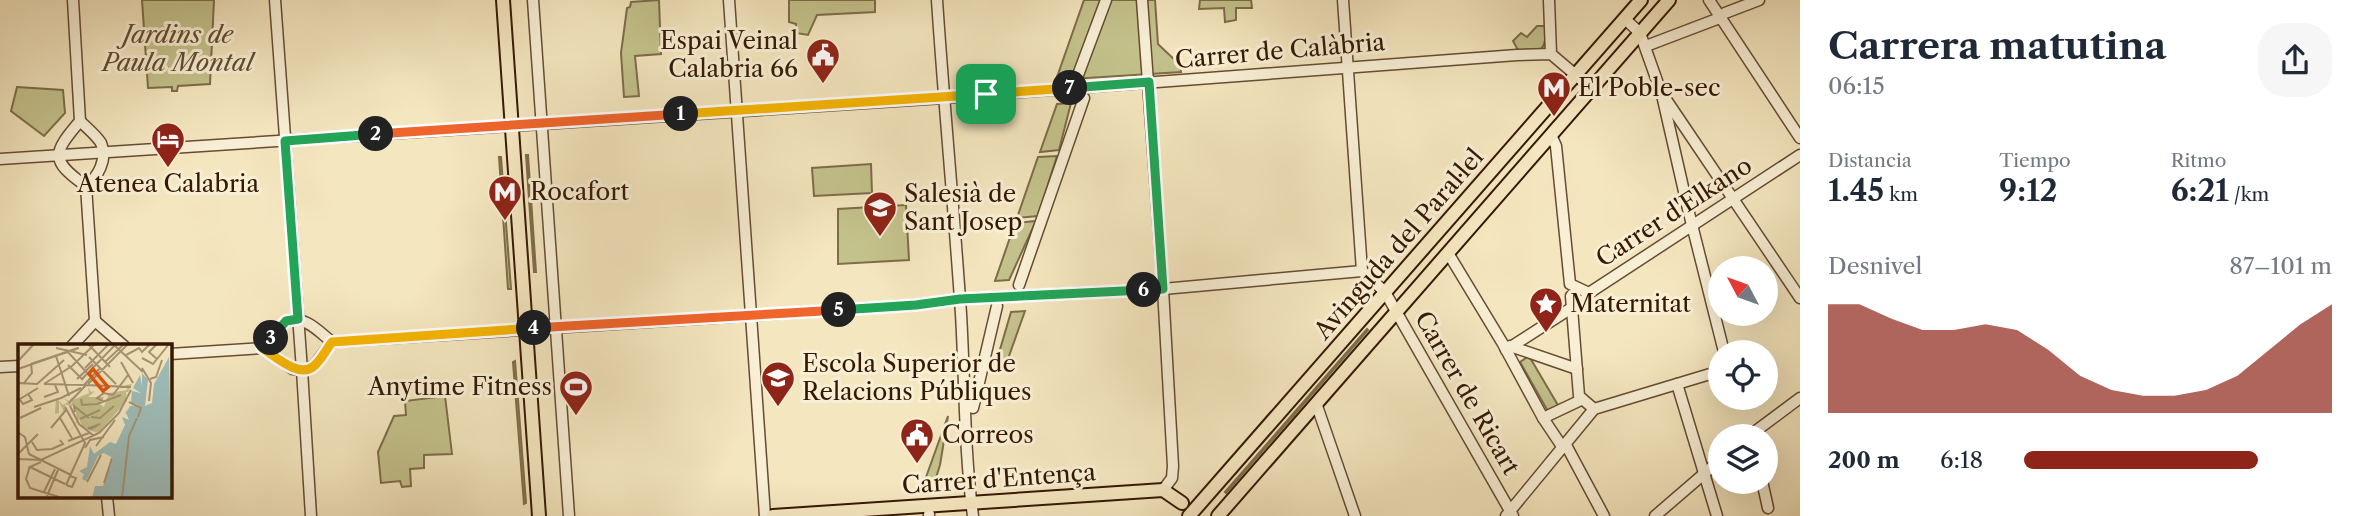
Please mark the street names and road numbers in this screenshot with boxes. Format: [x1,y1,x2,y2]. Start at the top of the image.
street label: Carrer de Calàbria [1174,27,1386,74]
street label: Avinguda del Paral·lel [1307,142,1489,346]
street label: Carrer d'Elkano [1590,150,1757,273]
street label: Carrer de Ricart [1409,306,1526,480]
street label: Carrer d'Entença [901,457,1097,500]

